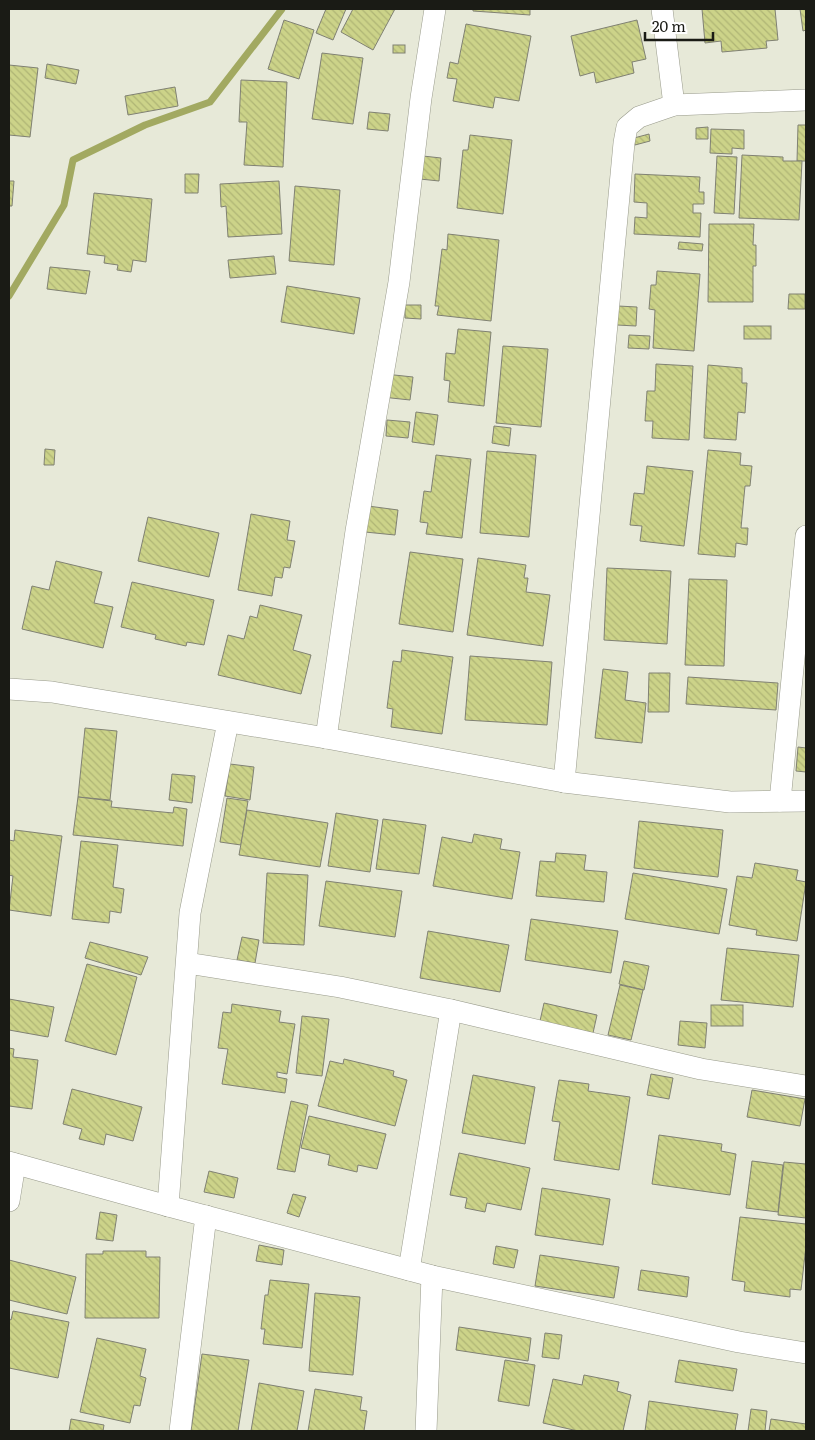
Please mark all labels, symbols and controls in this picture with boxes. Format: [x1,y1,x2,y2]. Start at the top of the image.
scale bar [645,10,712,42]
text: 20 m [652,14,686,37]

